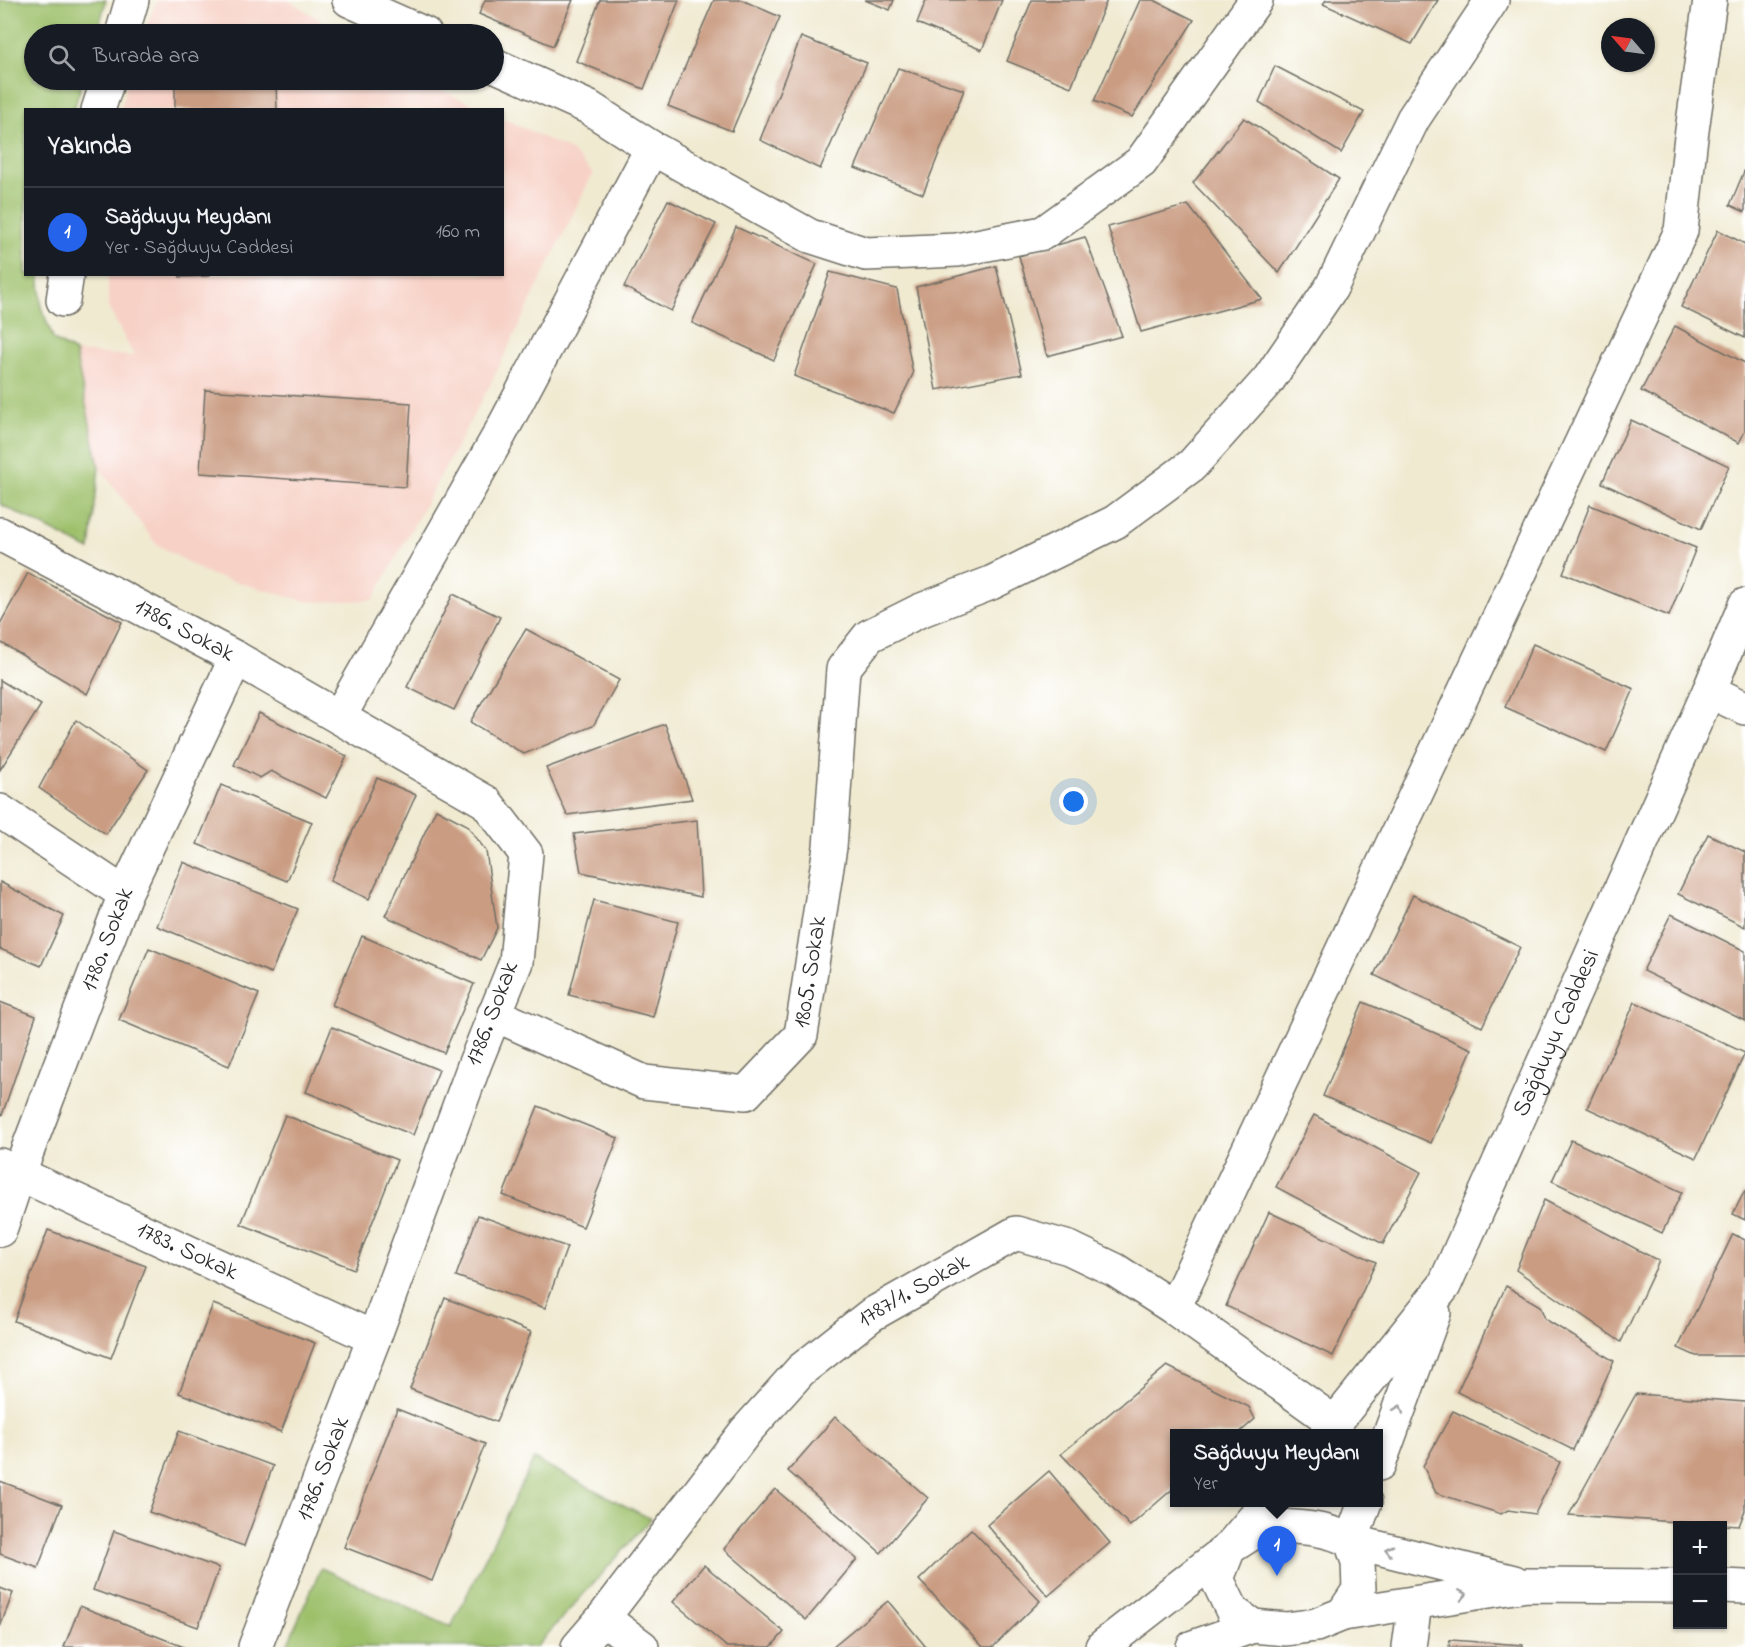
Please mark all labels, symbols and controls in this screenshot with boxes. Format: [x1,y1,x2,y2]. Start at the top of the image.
north arrow [1601,18,1655,72]
search box [24,24,504,90]
icon: search [45,41,78,74]
text: Burada ara [93,41,199,73]
text: Yakında [48,128,132,166]
text: Sağduyu Meydanı [105,202,271,234]
text: 1 [64,218,71,247]
text: 160 m [436,218,480,247]
text: Yer · Sağduyu Caddesi [105,234,293,263]
street label: 1786. Sokak [128,590,241,672]
your location [1059,787,1088,816]
street label: 1780. Sokak [72,881,144,997]
street label: 1805. Sokak [785,913,837,1030]
street label: Sağduyu Caddesi [1504,944,1609,1122]
street label: 1786. Sokak [457,956,529,1071]
street label: 1783. Sokak [130,1213,244,1290]
street label: 1787/1. Sokak [850,1245,977,1337]
one-way arrow [1392,1404,1404,1415]
street label: 1786. Sokak [288,1411,360,1526]
popup [1170,1429,1383,1507]
text: Sağduyu Meydanı [1193,1438,1360,1470]
text: Yer [1193,1470,1218,1499]
map controls [1673,1521,1727,1629]
button: + [1673,1521,1727,1575]
pin: 1 [1258,1526,1296,1576]
one-way arrow [1384,1545,1394,1558]
button: − [1673,1575,1727,1629]
one-way arrow [1458,1590,1467,1602]

